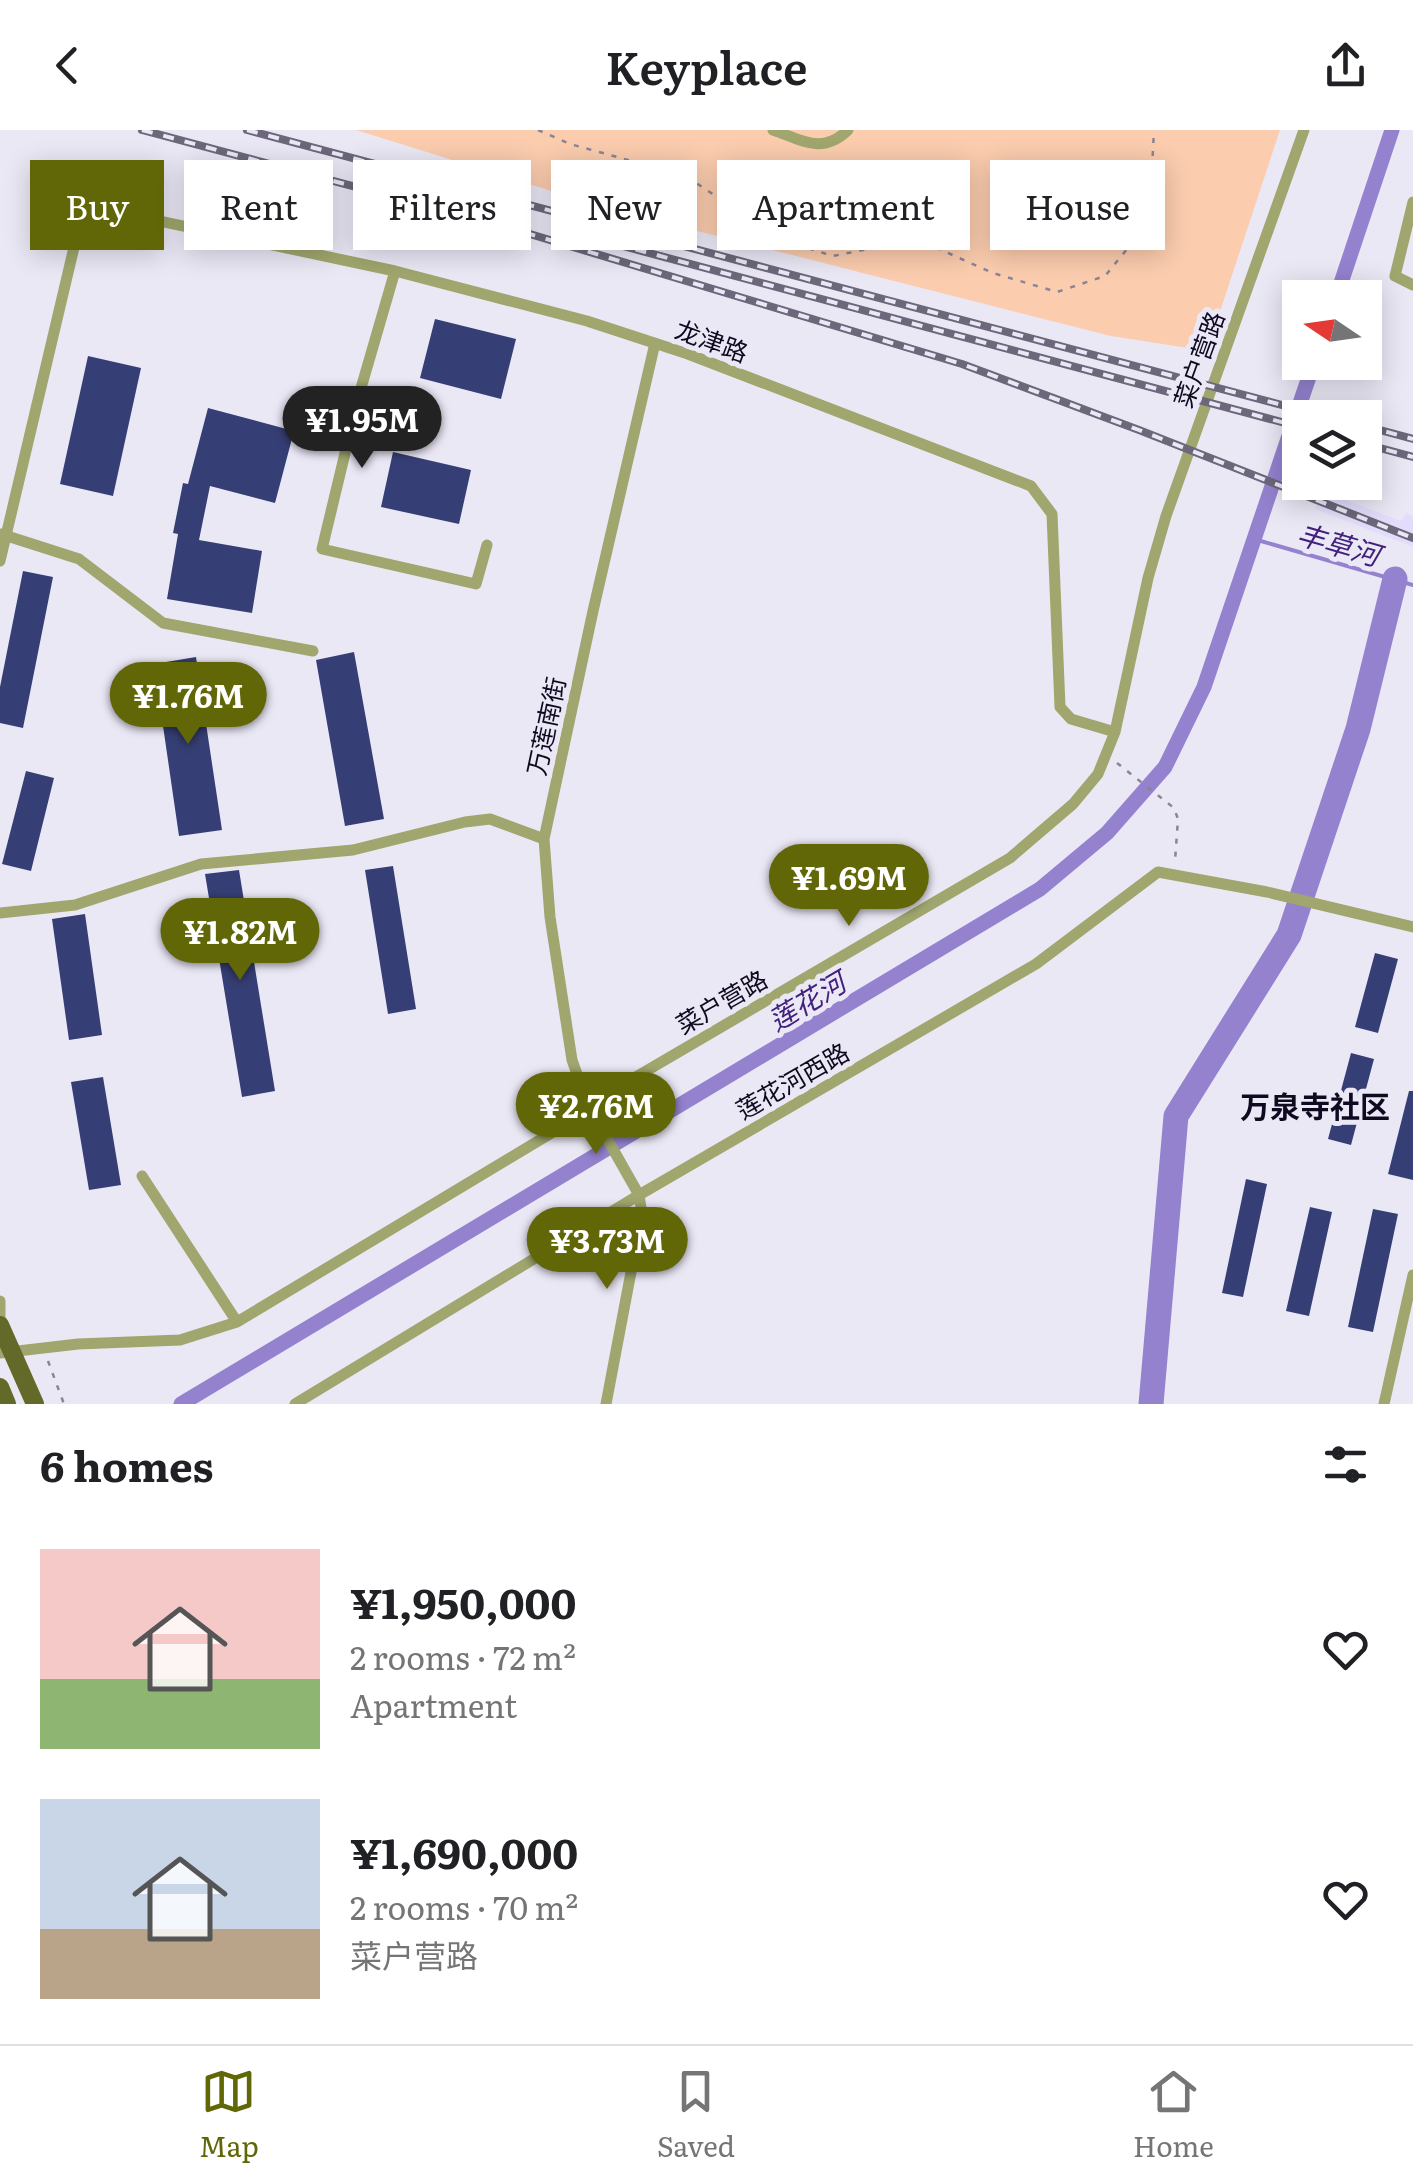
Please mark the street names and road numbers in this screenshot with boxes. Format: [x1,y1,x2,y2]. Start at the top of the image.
street label: 菜户营路 [1164,306,1232,412]
street label: 龙津路 [670,310,754,370]
street label: 万莲南街 [517,673,573,779]
street label: 菜户营路 [668,960,774,1042]
street label: 莲花河西路 [729,1033,855,1127]

